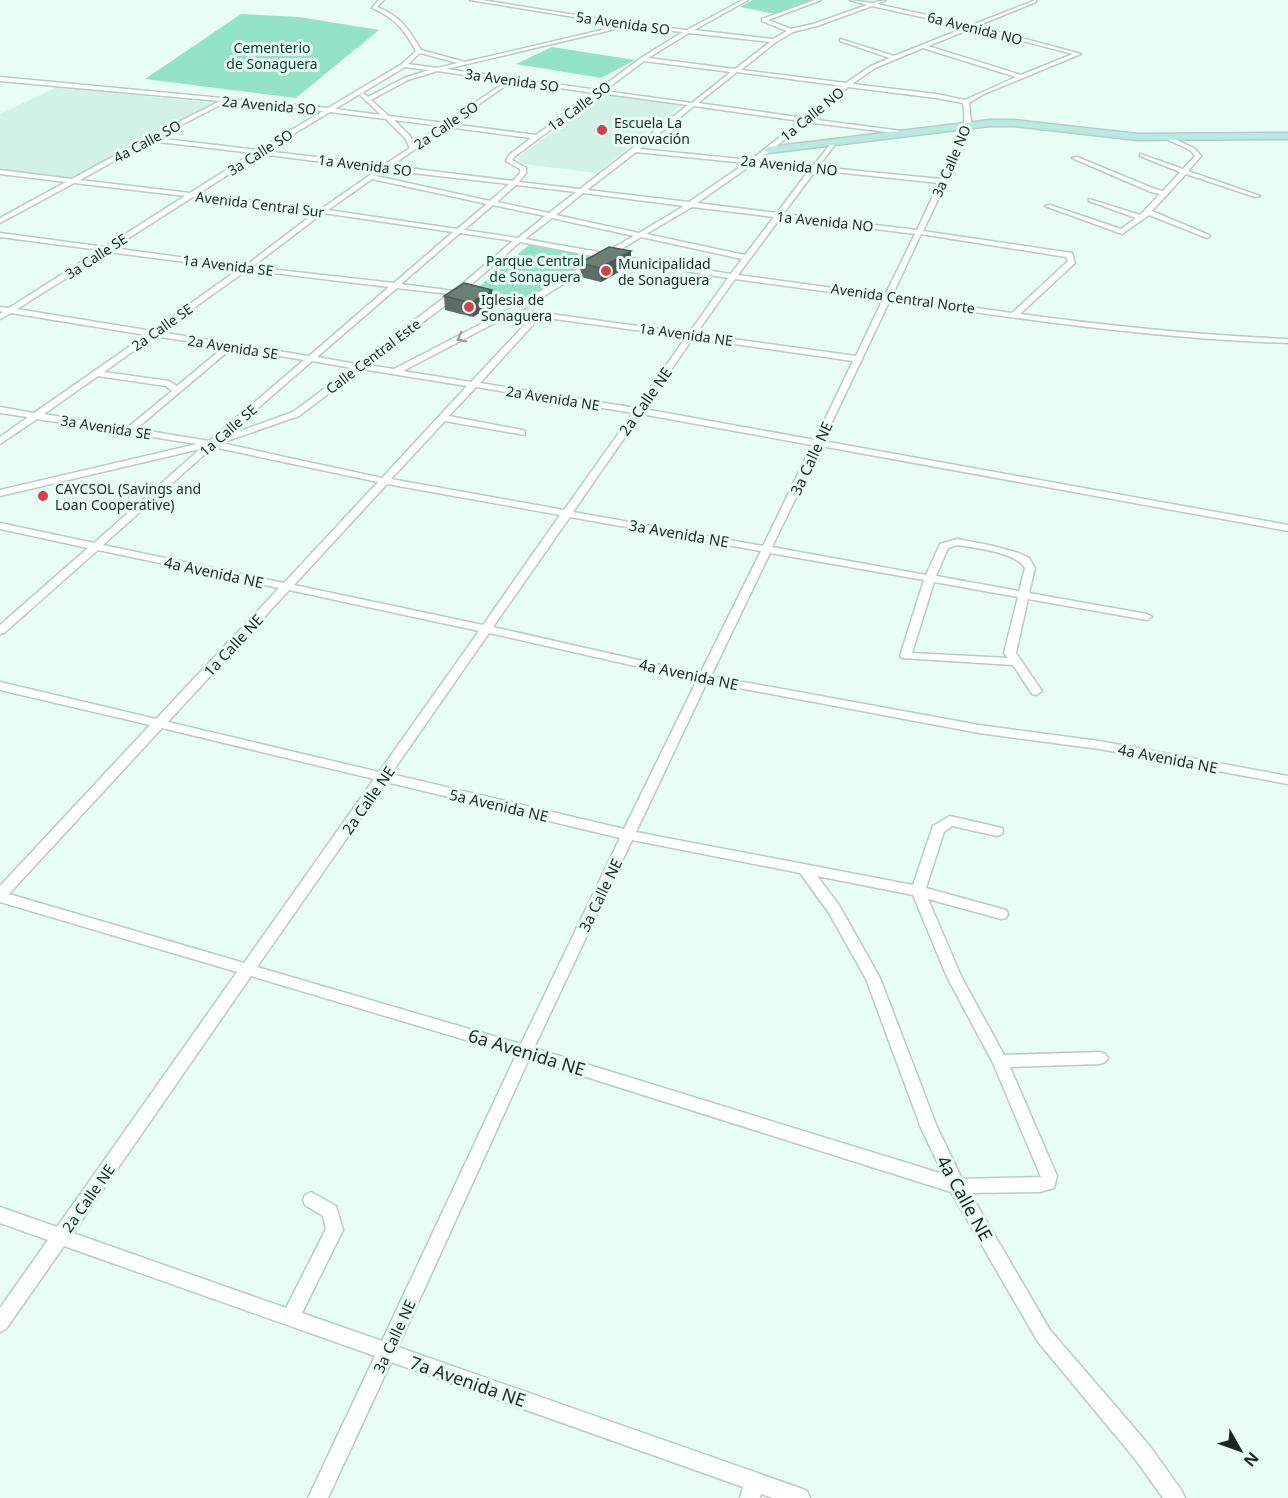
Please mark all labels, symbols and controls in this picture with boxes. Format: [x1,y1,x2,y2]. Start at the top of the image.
street label: 5a Avenida SO [575,7,671,39]
street label: 6a Avenida NO [925,7,1025,49]
park label: Cementerio de Sonaguera [226,38,318,73]
street label: 3a Avenida SO [464,64,560,96]
street label: 1a Calle SO [544,77,614,135]
street label: 1a Calle NO [776,82,848,145]
street label: 2a Avenida SO [221,91,317,119]
street label: 2a Calle SO [410,97,482,153]
place label: Escuela La Renovación [614,113,690,148]
street label: 4a Calle SO [110,115,184,167]
street label: 3a Calle NO [927,122,975,200]
marker: Escuela La Renovación [595,123,609,137]
street label: 3a Calle SO [224,124,296,180]
street label: 1a Avenida SO [317,150,413,180]
street label: 2a Avenida NO [740,150,838,180]
street label: Avenida Central Sur [195,187,326,221]
street label: 1a Avenida NO [776,206,874,236]
street label: 3a Calle SE [61,229,131,283]
street label: 1a Avenida SE [182,250,274,280]
park label: Parque Central de Sonaguera [486,251,584,286]
place label: Municipalidad de Sonaguera [618,254,711,289]
marker: Municipalidad de Sonaguera [599,264,613,278]
street label: Avenida Central Norte [830,278,976,318]
place label: Iglesia de Sonaguera [481,290,552,325]
street label: 2a Calle SE [128,299,196,355]
marker: Iglesia de Sonaguera [462,300,476,314]
street label: Calle Central Este [322,314,424,398]
street label: 1a Avenida NE [638,318,734,350]
street label: 2a Avenida SE [186,330,280,364]
one-way arrow [457,331,467,342]
street label: 2a Calle NE [614,363,676,439]
street label: 2a Avenida NE [505,381,601,415]
street label: 1a Calle SE [195,400,261,460]
street label: 3a Avenida SE [59,410,153,444]
street label: 3a Calle NE [785,418,837,498]
place label: CAYCSOL (Savings and Loan Cooperative) [55,479,201,514]
marker: CAYCSOL (Savings and Loan Cooperative) [36,489,50,503]
street label: 3a Avenida NE [628,514,730,552]
street label: 4a Avenida NE [163,552,265,592]
street label: 1a Calle NE [199,609,267,681]
street label: 4a Avenida NE [638,654,740,694]
street label: 4a Avenida NE [1117,739,1219,777]
street label: 2a Calle NE [337,762,399,838]
street label: 5a Avenida NE [448,784,550,826]
street label: 3a Calle NE [574,855,626,935]
street label: 6a Avenida NE [466,1023,588,1081]
street label: 4a Calle NE [932,1151,998,1245]
street label: 2a Calle NE [57,1160,119,1236]
street label: 3a Calle NE [368,1296,420,1376]
street label: 7a Avenida NE [407,1350,529,1412]
north arrow [1210,1420,1270,1480]
text: N [1239,1448,1264,1472]

